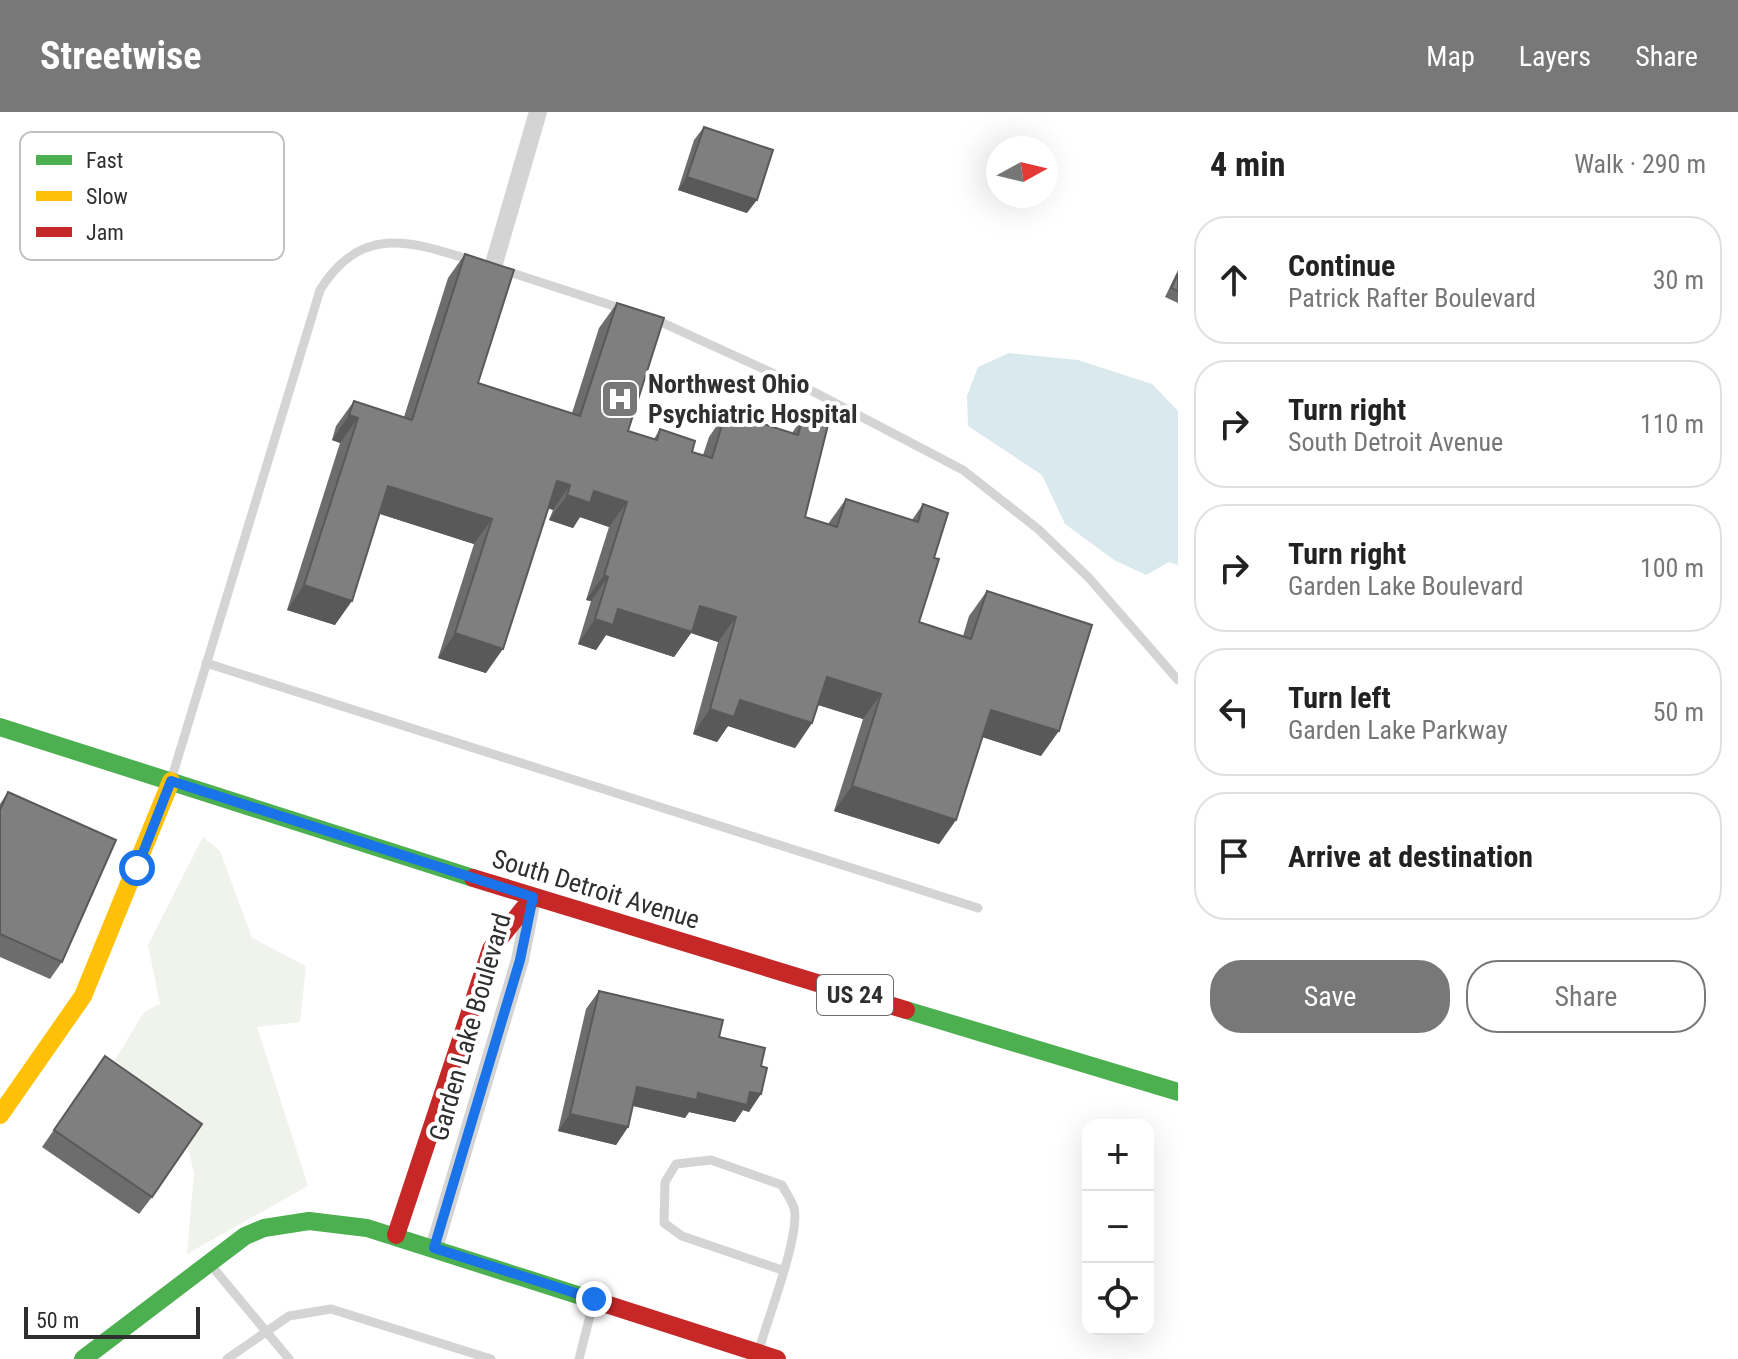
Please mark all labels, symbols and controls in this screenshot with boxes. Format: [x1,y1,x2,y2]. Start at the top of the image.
text: Streetwise [40,34,201,78]
text: Map [1426,40,1475,73]
text: Layers [1519,40,1591,73]
text: Share [1635,40,1698,73]
legend [20,132,284,260]
north arrow [986,136,1058,208]
text: 4 min [1210,144,1286,184]
text: Fast [86,148,123,173]
text: Walk · 290 m [1574,149,1706,179]
text: Slow [86,184,128,209]
text: Jam [86,220,124,245]
text: Continue [1288,248,1395,283]
icon: ahead [1212,258,1256,302]
text: 30 m [1653,265,1704,295]
text: Patrick Rafter Boulevard [1288,283,1536,313]
place label: Northwest Ohio Psychiatric Hospital [648,369,858,429]
hospital icon: Northwest Ohio Psychiatric Hospital [599,378,641,420]
text: Turn right [1288,392,1406,427]
icon: right [1212,402,1256,446]
text: 110 m [1640,409,1704,439]
text: South Detroit Avenue [1288,427,1503,457]
text: Turn right [1288,536,1406,571]
icon: right [1212,546,1256,590]
text: 100 m [1640,553,1704,583]
text: Garden Lake Boulevard [1288,571,1523,601]
text: Turn left [1288,680,1391,715]
icon: left [1212,690,1256,734]
text: 50 m [1653,697,1704,727]
text: Garden Lake Parkway [1288,715,1508,745]
icon: arrive [1212,834,1256,878]
text: Arrive at destination [1288,839,1533,874]
street label: South Detroit Avenue [489,843,703,935]
route start [119,850,155,886]
street label: Garden Lake Boulevard [423,910,517,1144]
button: Save [1210,960,1450,1033]
button: Share [1466,960,1706,1033]
road number: US 24 [817,975,893,1015]
map controls [1082,1119,1154,1335]
button: + [1082,1119,1154,1191]
button: − [1082,1191,1154,1263]
button: locate [1082,1263,1154,1335]
route end [576,1281,612,1317]
scale bar [24,1303,200,1339]
text: 50 m [36,1308,79,1333]

